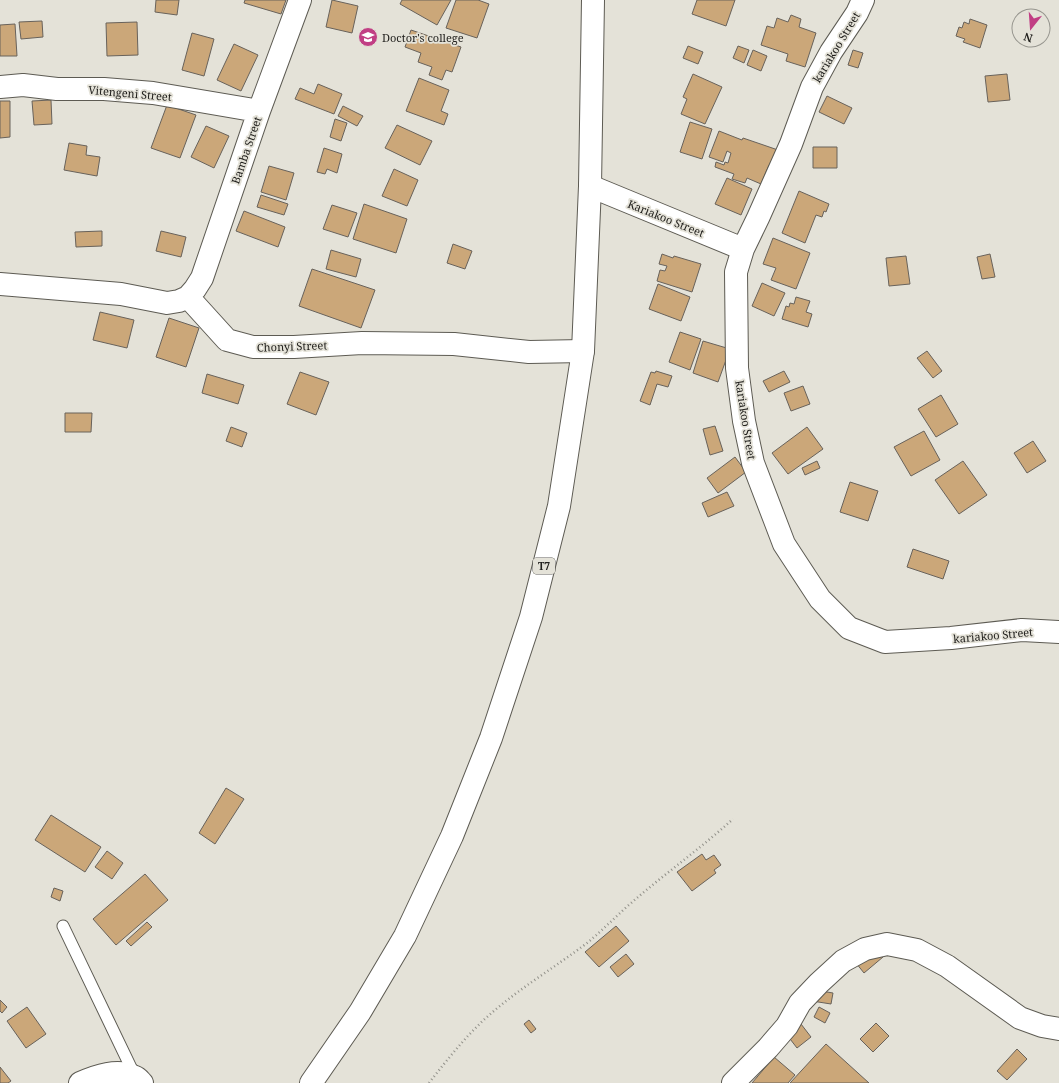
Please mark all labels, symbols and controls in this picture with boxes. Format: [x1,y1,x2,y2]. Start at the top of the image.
north arrow [1011,8,1051,48]
street label: kariakoo Street [809,9,863,85]
school or university icon: Doctor's college [357,26,379,48]
place label: Doctor's college [382,30,464,45]
text: N [1021,30,1034,46]
street label: Vitengeni Street [88,82,172,104]
street label: Bamba Street [227,114,265,186]
street label: Kariakoo Street [626,196,707,240]
street label: Chonyi Street [257,337,327,355]
street label: kariakoo Street [732,379,760,461]
road number: T7 [533,558,555,574]
street label: kariakoo Street [953,624,1034,646]

